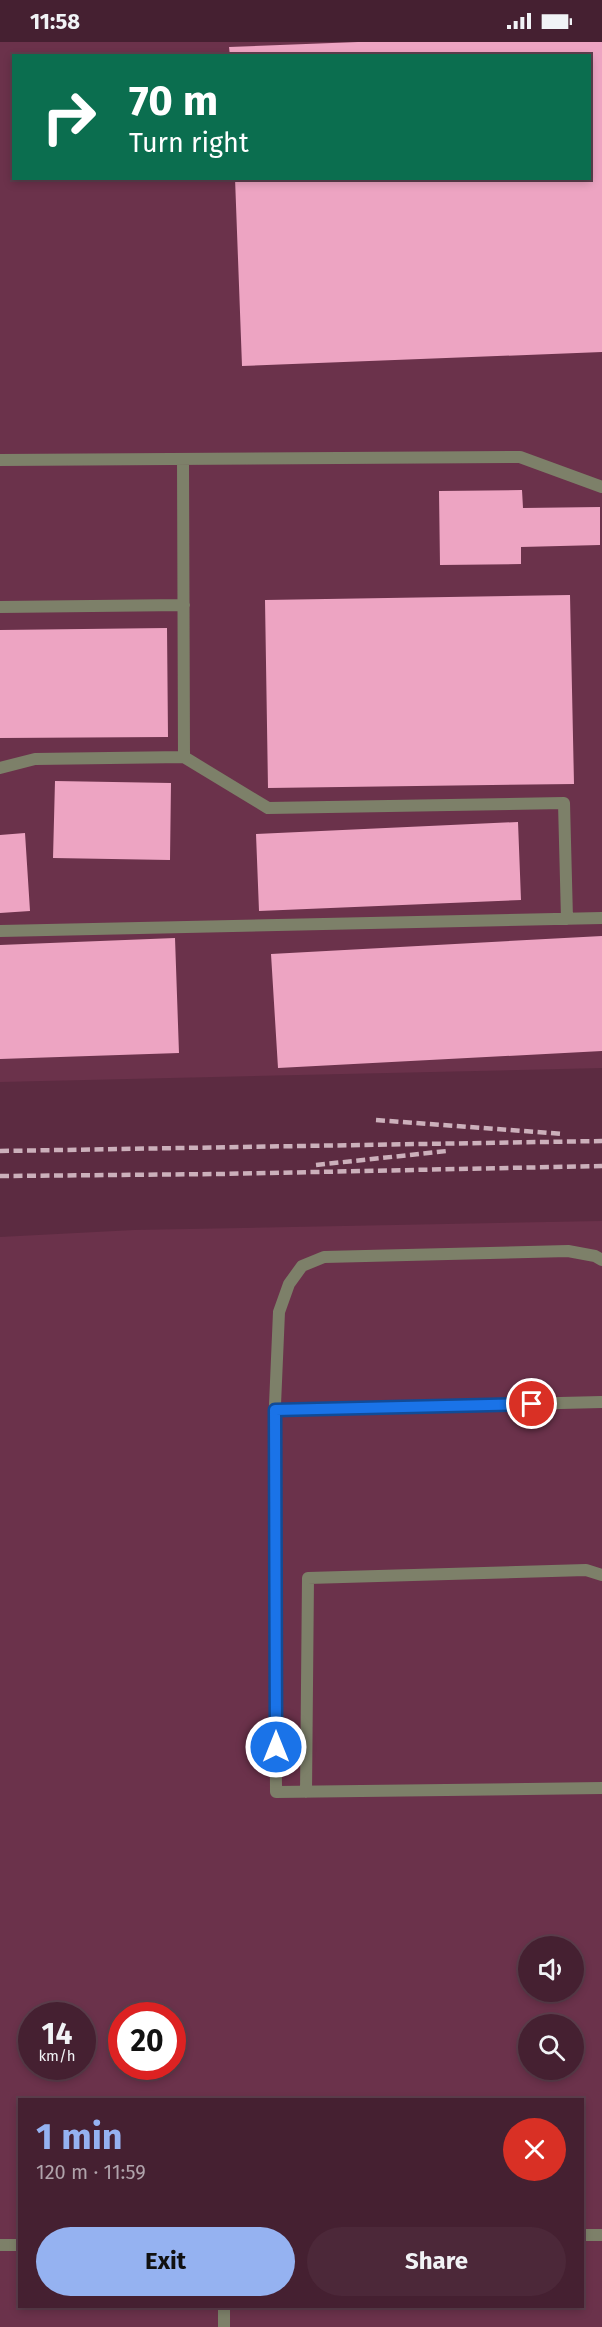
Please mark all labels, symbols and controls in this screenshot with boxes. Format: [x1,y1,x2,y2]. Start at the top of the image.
text: 11:58 [30,8,80,35]
text: 70 m [129,76,218,126]
icon: right [30,78,108,156]
text: Turn right [129,127,249,159]
pin [506,1378,557,1429]
icon: arrive [515,1387,548,1420]
position arrow [244,1715,308,1779]
map controls [518,1936,584,2080]
button: sound [518,1936,584,2002]
speed limit sign: 20 [108,2002,186,2080]
button: search [518,2014,584,2080]
text: 14 [42,2016,72,2052]
text: km/h [38,2047,76,2065]
text: 1 min [36,2115,123,2159]
button: close [503,2118,566,2181]
text: 120 m · 11:59 [36,2160,146,2184]
button: Exit [36,2227,295,2296]
button: Share [307,2227,566,2296]

